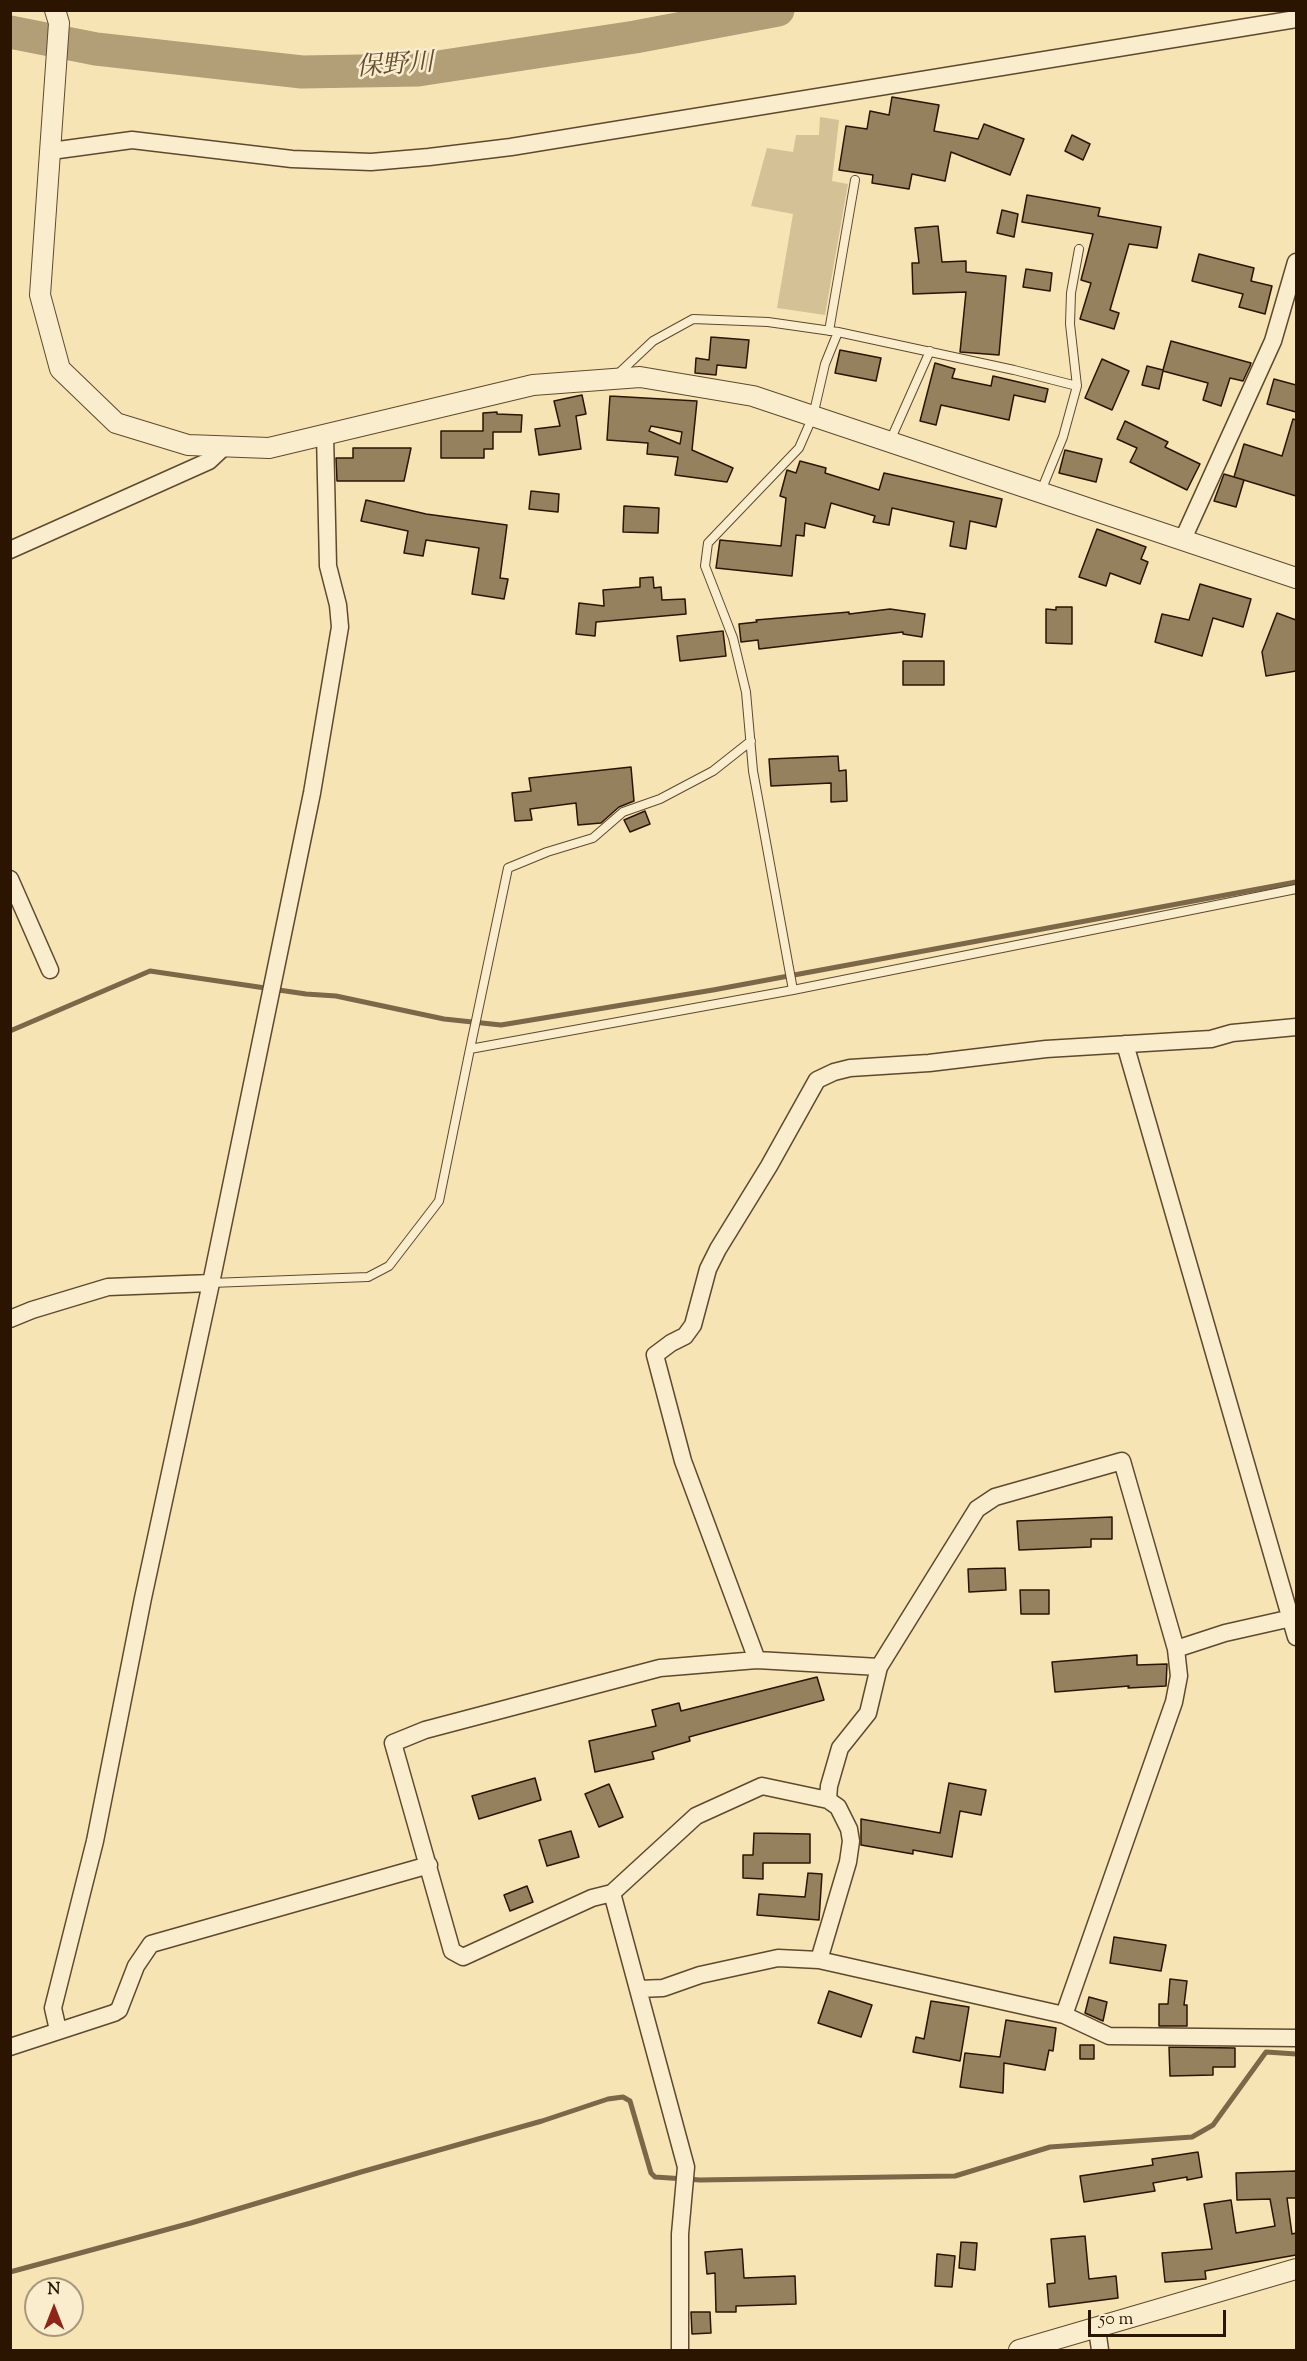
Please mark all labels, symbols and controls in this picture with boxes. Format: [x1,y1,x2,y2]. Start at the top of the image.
water label: 保野川 [355,50,435,86]
north arrow [24,2277,84,2337]
text: N [48,2279,60,2302]
scale bar [1091,2298,1229,2336]
text: 50 m [1099,2307,1133,2333]

